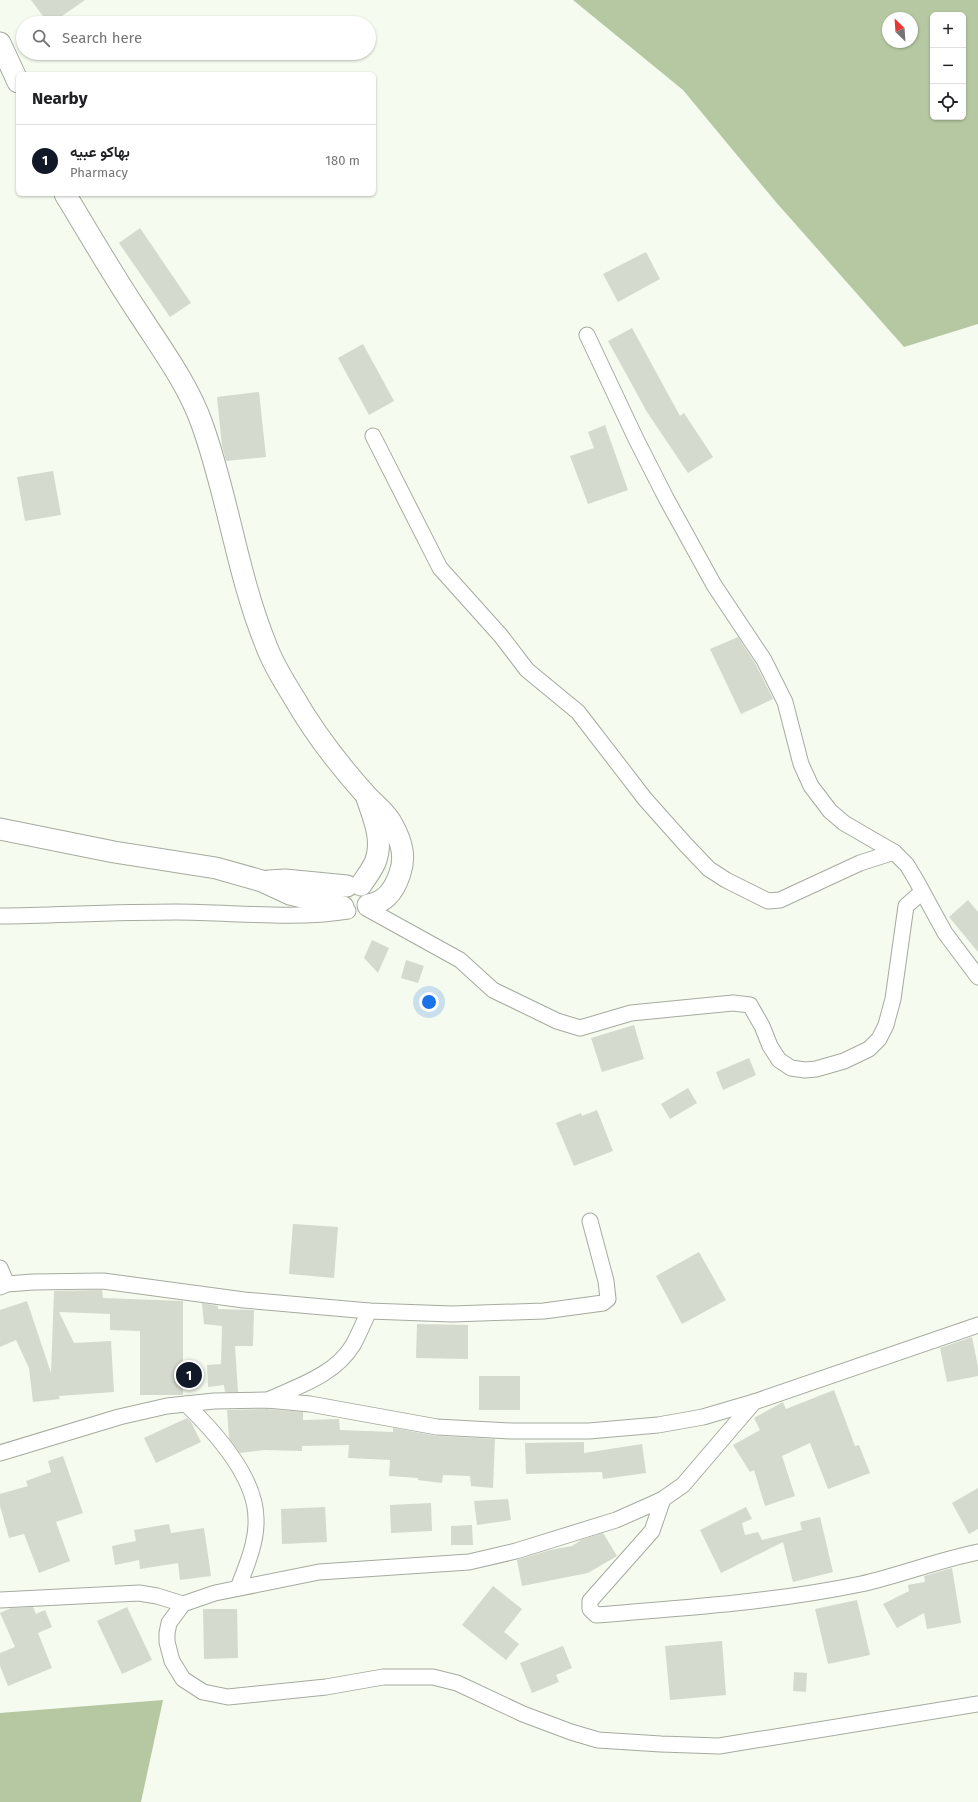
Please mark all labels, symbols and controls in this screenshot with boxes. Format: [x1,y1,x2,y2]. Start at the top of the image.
north arrow [882,12,918,48]
map controls [930,12,966,120]
button: + [930,12,966,48]
search box [16,16,376,60]
icon: search [30,27,52,49]
text: Search here [62,29,142,47]
button: − [930,48,966,84]
button: locate [930,84,966,120]
text: Nearby [32,88,87,109]
text: بهاكو عبيه [70,143,130,161]
text: 1 [42,153,48,168]
text: 180 m [325,153,360,168]
text: Pharmacy [70,165,128,180]
your location [419,992,439,1012]
pin: 1 [176,1360,202,1390]

